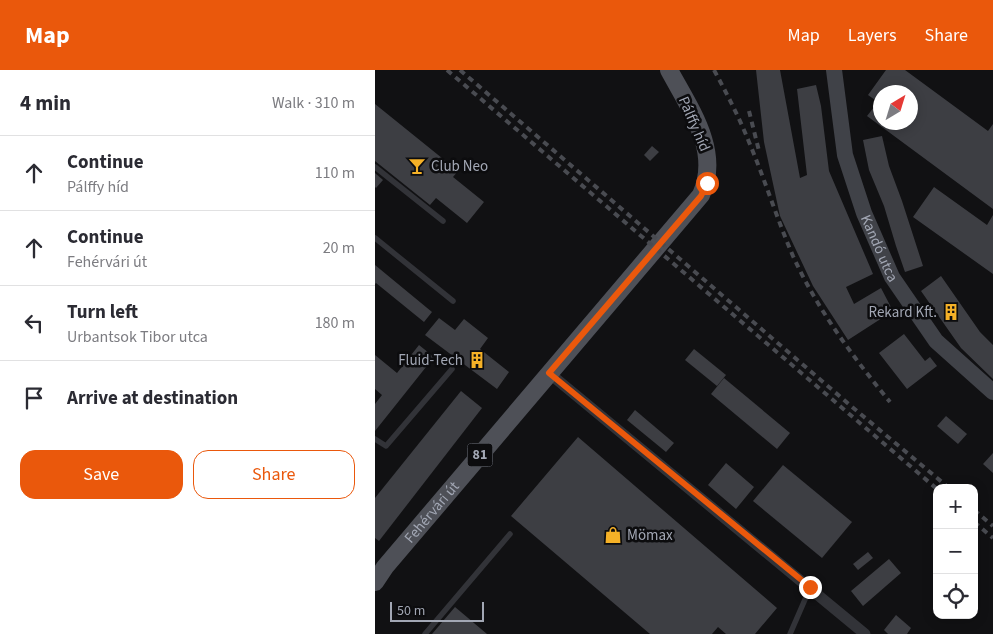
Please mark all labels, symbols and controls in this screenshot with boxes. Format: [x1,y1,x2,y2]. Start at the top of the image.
text: Map [25,18,70,53]
text: Map [788,23,820,48]
text: Layers [848,23,897,48]
text: Share [925,23,968,48]
north arrow [873,85,918,130]
text: 4 min [20,88,71,118]
text: Walk · 310 m [272,92,355,114]
street label: Pálffy híd [673,93,715,155]
text: Continue [67,149,144,176]
bar icon: Club Neo [407,156,427,176]
place label: Club Neo [431,156,488,177]
icon: ahead [20,159,48,187]
text: 110 m [315,162,355,184]
route start [696,172,719,195]
text: Pálffy híd [67,176,129,198]
street label: Kandó utca [855,211,903,286]
text: Continue [67,224,144,251]
icon: ahead [20,234,48,262]
text: 20 m [323,237,355,259]
text: Fehérvári út [67,251,147,273]
text: Turn left [67,299,138,326]
place label: Rekard Kft. [869,302,937,323]
building icon: Rekard Kft. [941,302,961,322]
icon: left [20,309,48,337]
text: 180 m [315,312,355,334]
text: Urbantsok Tibor utca [67,326,208,348]
place label: Fluid-Tech [398,350,463,371]
building icon: Fluid-Tech [467,350,487,370]
icon: arrive [20,384,48,412]
text: Arrive at destination [67,385,238,412]
road number: 81 [467,444,493,466]
button: Save [20,450,183,499]
button: Share [193,450,355,499]
street label: Fehérvári út [399,477,464,548]
map controls [933,484,978,619]
button: + [933,484,978,529]
shop icon: Mömax [603,525,623,545]
place label: Mömax [627,525,673,546]
button: − [933,529,978,574]
button: locate [933,574,978,619]
route end [799,576,822,599]
scale bar [390,599,484,622]
text: 50 m [397,601,425,621]

